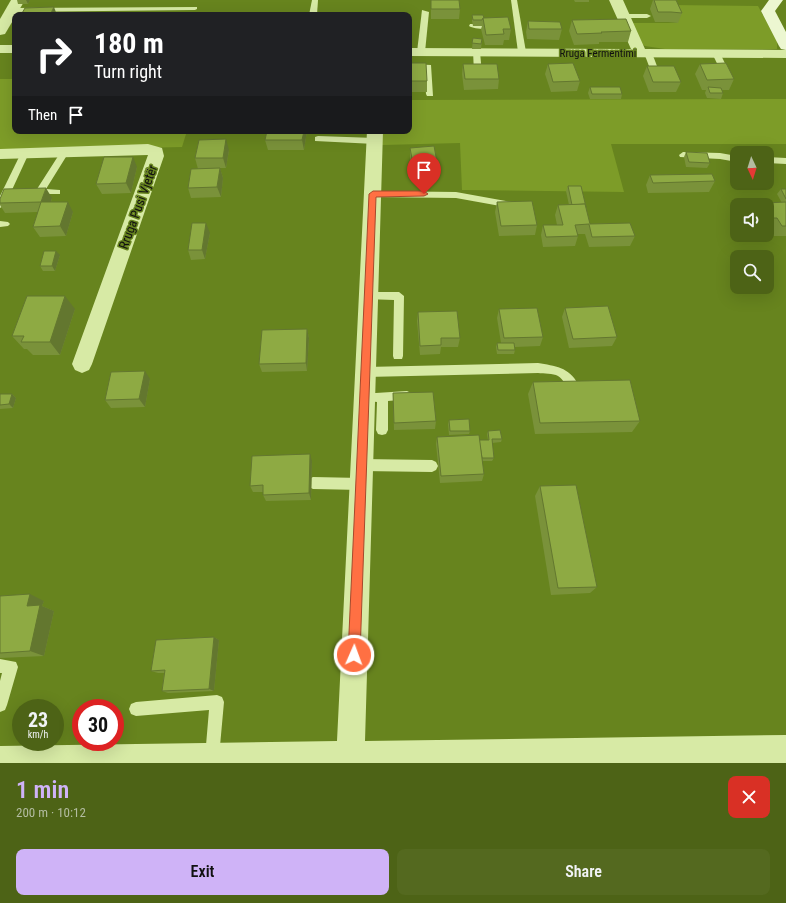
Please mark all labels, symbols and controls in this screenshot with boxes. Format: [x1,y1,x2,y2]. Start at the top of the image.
text: 180 m [94,27,164,60]
icon: right [28,28,80,80]
street label: Rruga Fermentimi [560,47,636,60]
text: Turn right [94,61,162,82]
icon: arrive [65,104,87,126]
text: Then [28,106,57,124]
north arrow [730,146,774,190]
map controls [730,146,774,294]
pin [407,153,441,194]
icon: arrive [413,159,435,181]
street label: Rruga Pusi Vjetër [116,163,160,251]
button: sound [730,198,774,242]
button: search [730,250,774,294]
position arrow [333,634,375,676]
speed limit sign: 30 [72,699,124,751]
text: 23 [28,708,48,732]
text: km/h [28,729,48,740]
text: 1 min [16,776,69,804]
button: close [728,776,770,818]
text: 200 m · 10:12 [16,805,86,820]
button: Exit [16,849,389,895]
button: Share [397,849,770,895]

